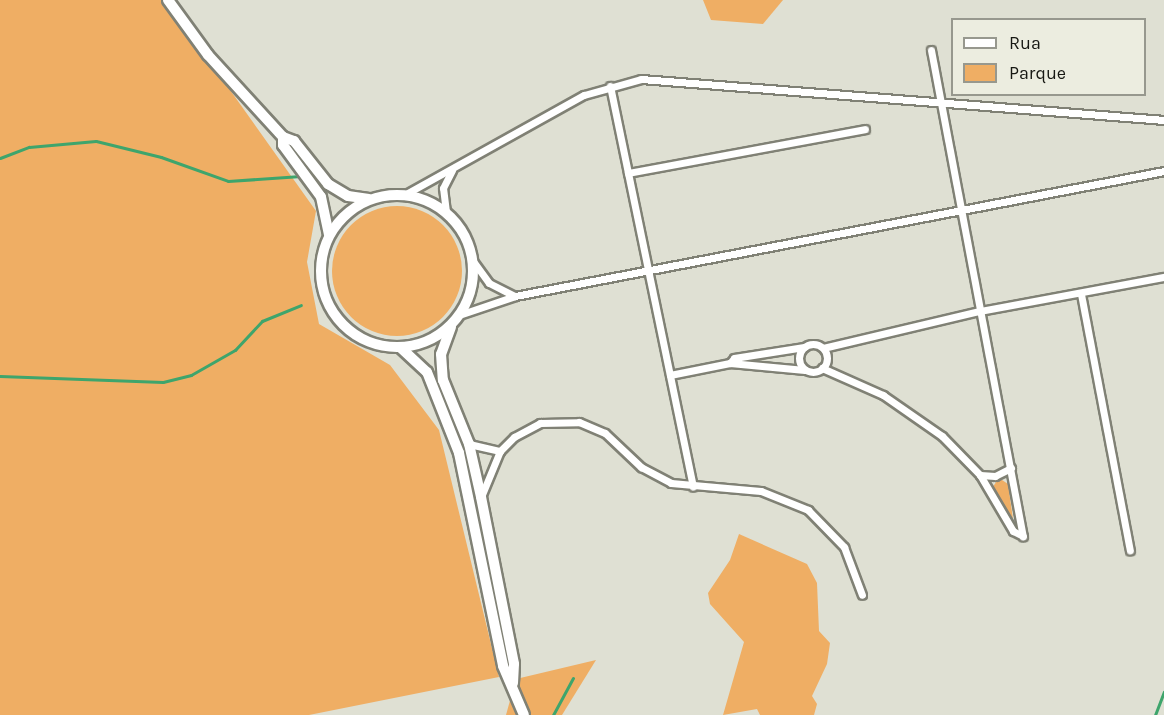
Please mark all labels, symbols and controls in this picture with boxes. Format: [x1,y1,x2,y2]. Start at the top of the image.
legend [951,18,1146,96]
text: Rua [1009,32,1041,54]
text: Parque [1009,62,1066,84]

